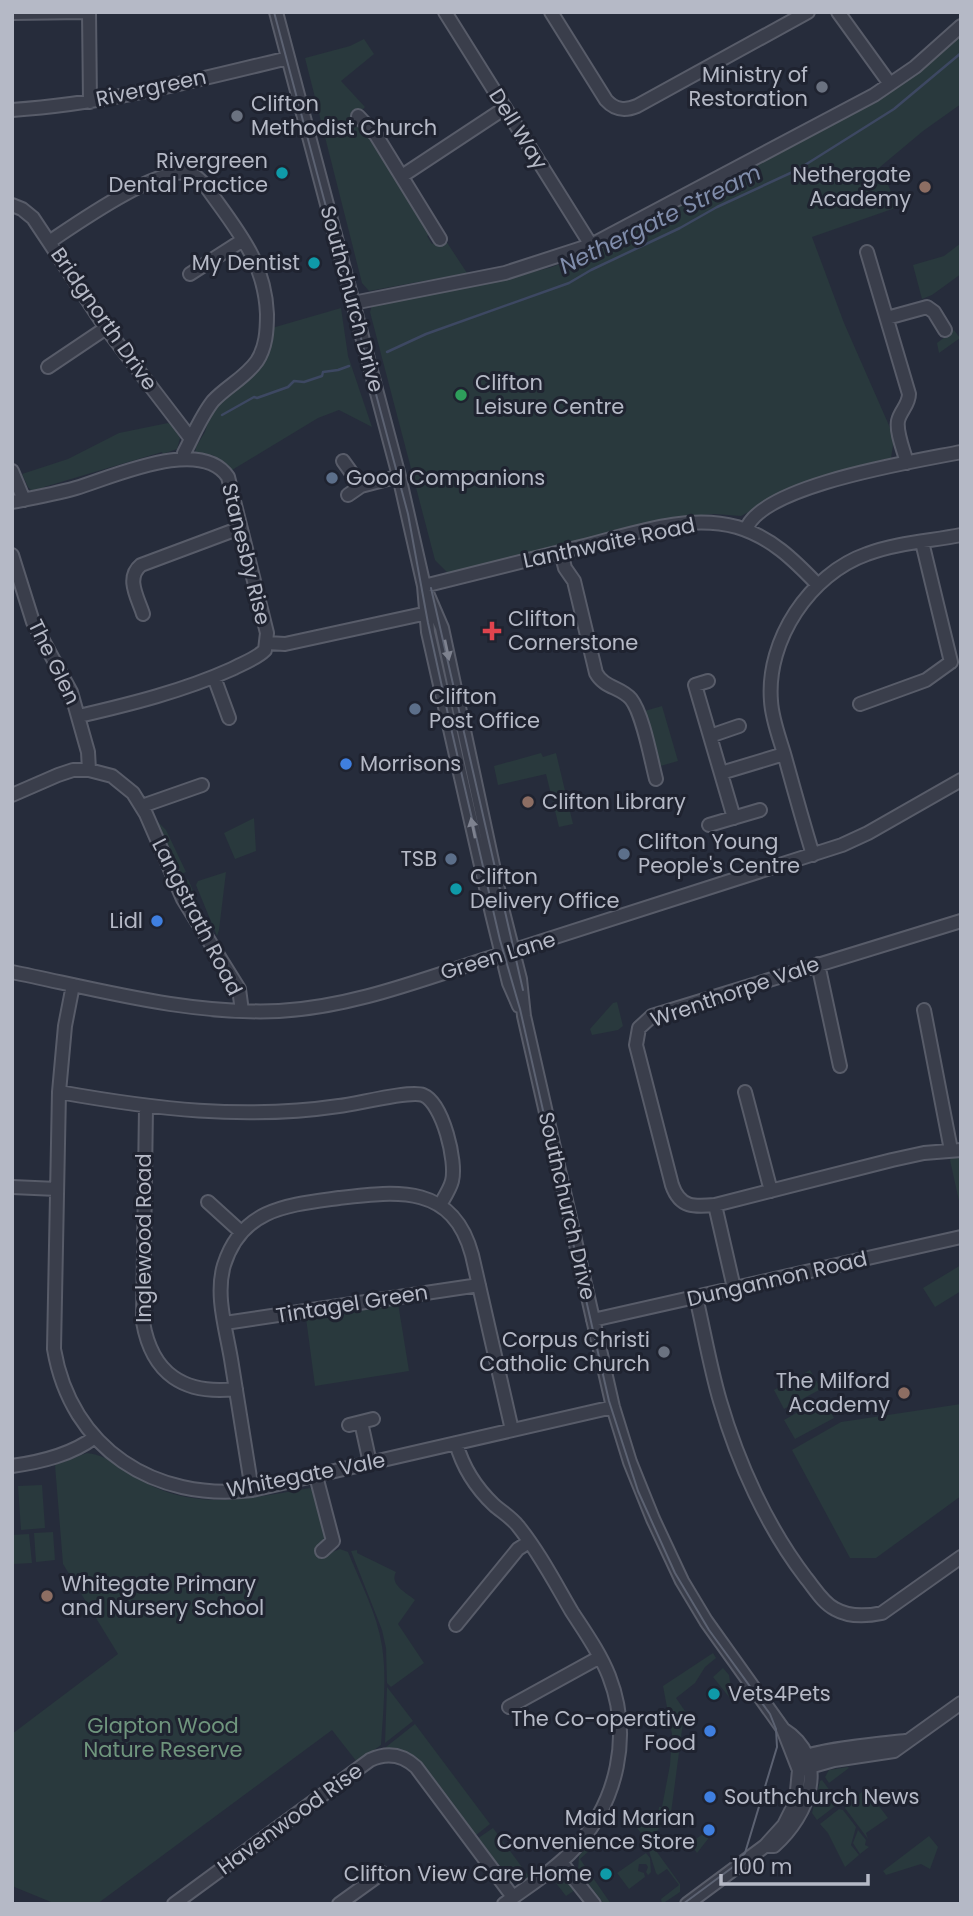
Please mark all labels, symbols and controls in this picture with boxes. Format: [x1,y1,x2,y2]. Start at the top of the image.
place label: Ministry of Restoration [688,60,808,113]
street label: Rivergreen [93,62,209,113]
marker: Ministry of Restoration [814,79,830,95]
street label: Dell Way [482,83,555,175]
place label: Clifton Methodist Church [251,89,437,142]
marker: Clifton Methodist Church [229,108,245,124]
place label: Rivergreen Dental Practice [109,146,268,199]
water label: Nethergate Stream [554,156,766,282]
place label: Nethergate Academy [792,160,911,213]
marker: Rivergreen Dental Practice [274,165,290,181]
marker: Nethergate Academy [917,179,933,195]
street label: Southchurch Drive [314,202,391,395]
street label: Bridgnorth Drive [44,241,165,396]
place label: My Dentist [192,248,300,277]
marker: My Dentist [306,255,322,271]
place label: Clifton Leisure Centre [475,368,624,421]
marker: Clifton Leisure Centre [453,387,469,403]
place label: Good Companions [346,463,545,492]
marker: Good Companions [324,470,340,486]
street label: Stanesby Rise [215,480,278,628]
street label: Lanthwaite Road [520,510,698,575]
place label: Clifton Cornerstone [508,604,638,657]
street label: The Glen [21,614,88,709]
marker: Clifton Cornerstone [482,621,502,641]
one-way arrow [442,639,453,661]
place label: Clifton Post Office [429,682,540,735]
marker: Clifton Post Office [407,701,423,717]
place label: Morrisons [360,749,461,778]
marker: Morrisons [338,756,354,772]
place label: Clifton Library [542,787,686,816]
marker: Clifton Library [520,794,536,810]
one-way arrow [467,817,478,839]
place label: Clifton Young People's Centre [638,827,800,880]
street label: Langstrath Road [145,833,250,1000]
place label: TSB [400,844,437,873]
marker: Clifton Young People's Centre [616,846,632,862]
marker: TSB [443,851,459,867]
place label: Clifton Delivery Office [470,862,620,915]
marker: Clifton Delivery Office [448,881,464,897]
place label: Lidl [109,906,143,935]
marker: Lidl [149,913,165,929]
street label: Green Lane [437,924,559,987]
street label: Wrenthorpe Vale [647,949,823,1034]
street label: Southchurch Drive [532,1109,603,1303]
street label: Inglewood Road [129,1153,158,1323]
street label: Dungannon Road [684,1244,870,1313]
street label: Tintagel Green [274,1277,430,1330]
place label: Corpus Christi Catholic Church [479,1325,650,1378]
marker: Corpus Christi Catholic Church [656,1344,672,1360]
place label: The Milford Academy [776,1366,890,1419]
marker: The Milford Academy [896,1385,912,1401]
street label: Whitegate Vale [224,1445,388,1504]
place label: Whitegate Primary and Nursery School [61,1569,264,1622]
marker: Whitegate Primary and Nursery School [39,1588,55,1604]
place label: Vets4Pets [728,1679,831,1708]
marker: Vets4Pets [706,1686,722,1702]
place label: The Co-operative Food [511,1704,696,1757]
park label: Glapton Wood Nature Reserve [84,1711,242,1764]
marker: The Co-operative Food [702,1723,718,1739]
street label: Havenwood Rise [211,1756,368,1881]
place label: Southchurch News [724,1782,920,1811]
marker: Southchurch News [702,1789,718,1805]
place label: Maid Marian Convenience Store [496,1803,695,1856]
marker: Maid Marian Convenience Store [701,1822,717,1838]
scale bar [721,1842,868,1886]
text: 100 m [732,1852,792,1881]
place label: Clifton View Care Home [344,1859,592,1888]
marker: Clifton View Care Home [598,1866,614,1882]

